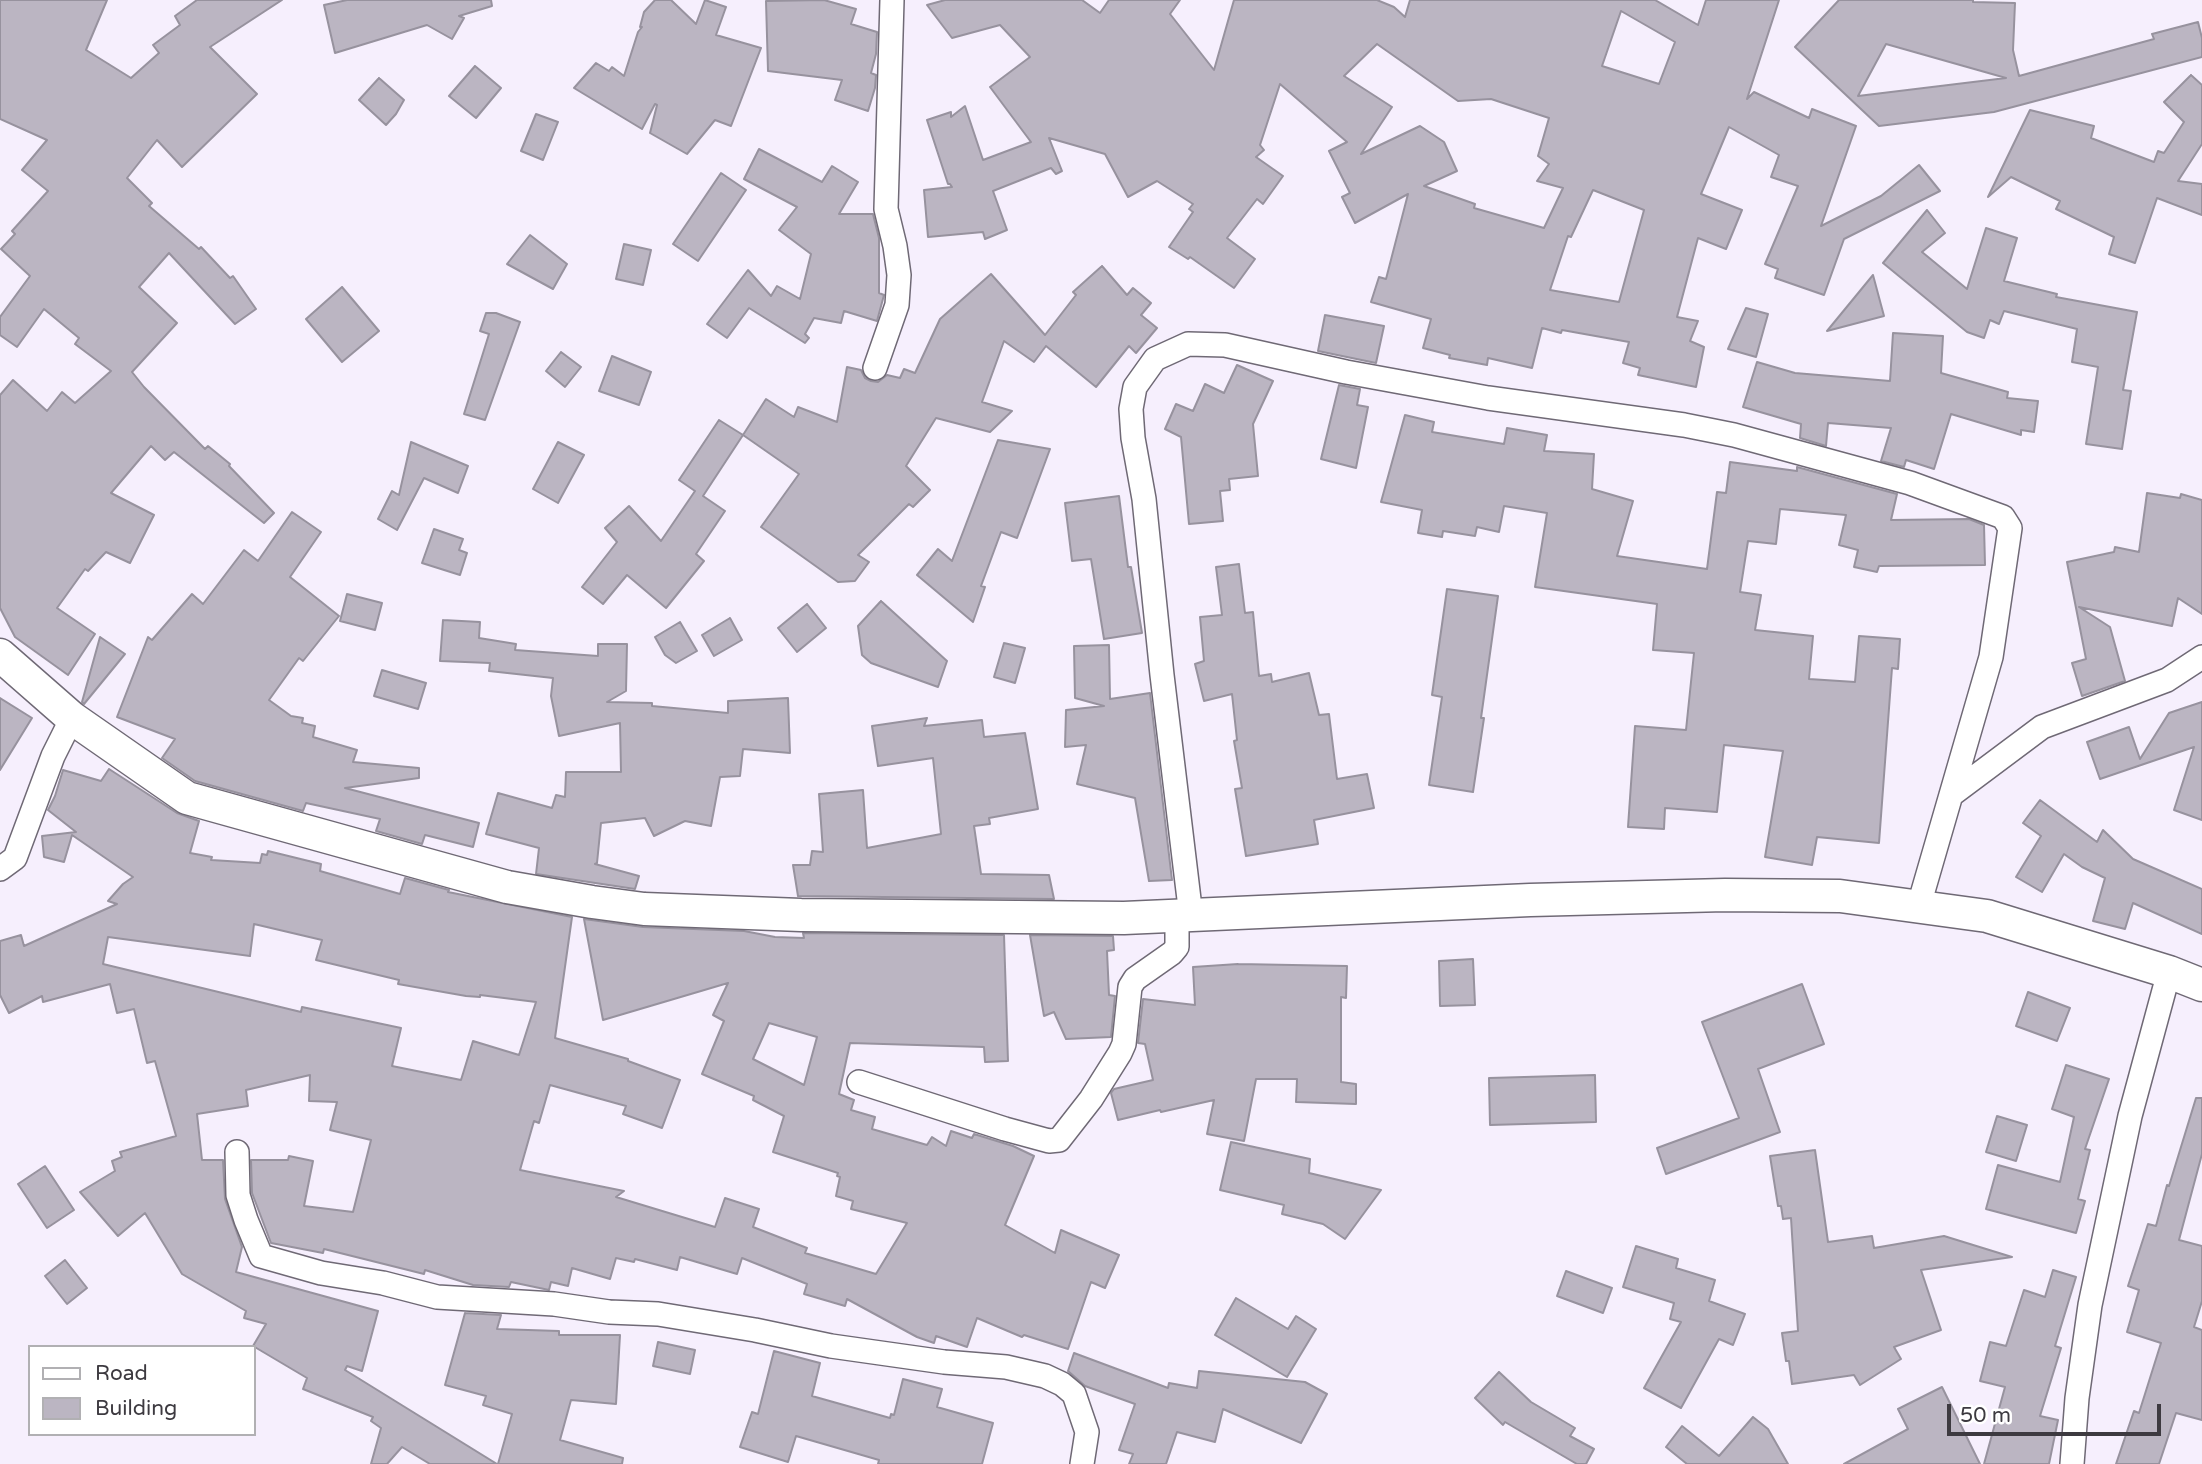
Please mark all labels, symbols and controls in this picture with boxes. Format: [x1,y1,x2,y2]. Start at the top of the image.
legend [28,1345,256,1436]
text: Road [95,1361,148,1386]
scale bar [1950,1390,2164,1434]
text: Building [95,1396,177,1421]
text: 50 m [1960,1403,2011,1428]

